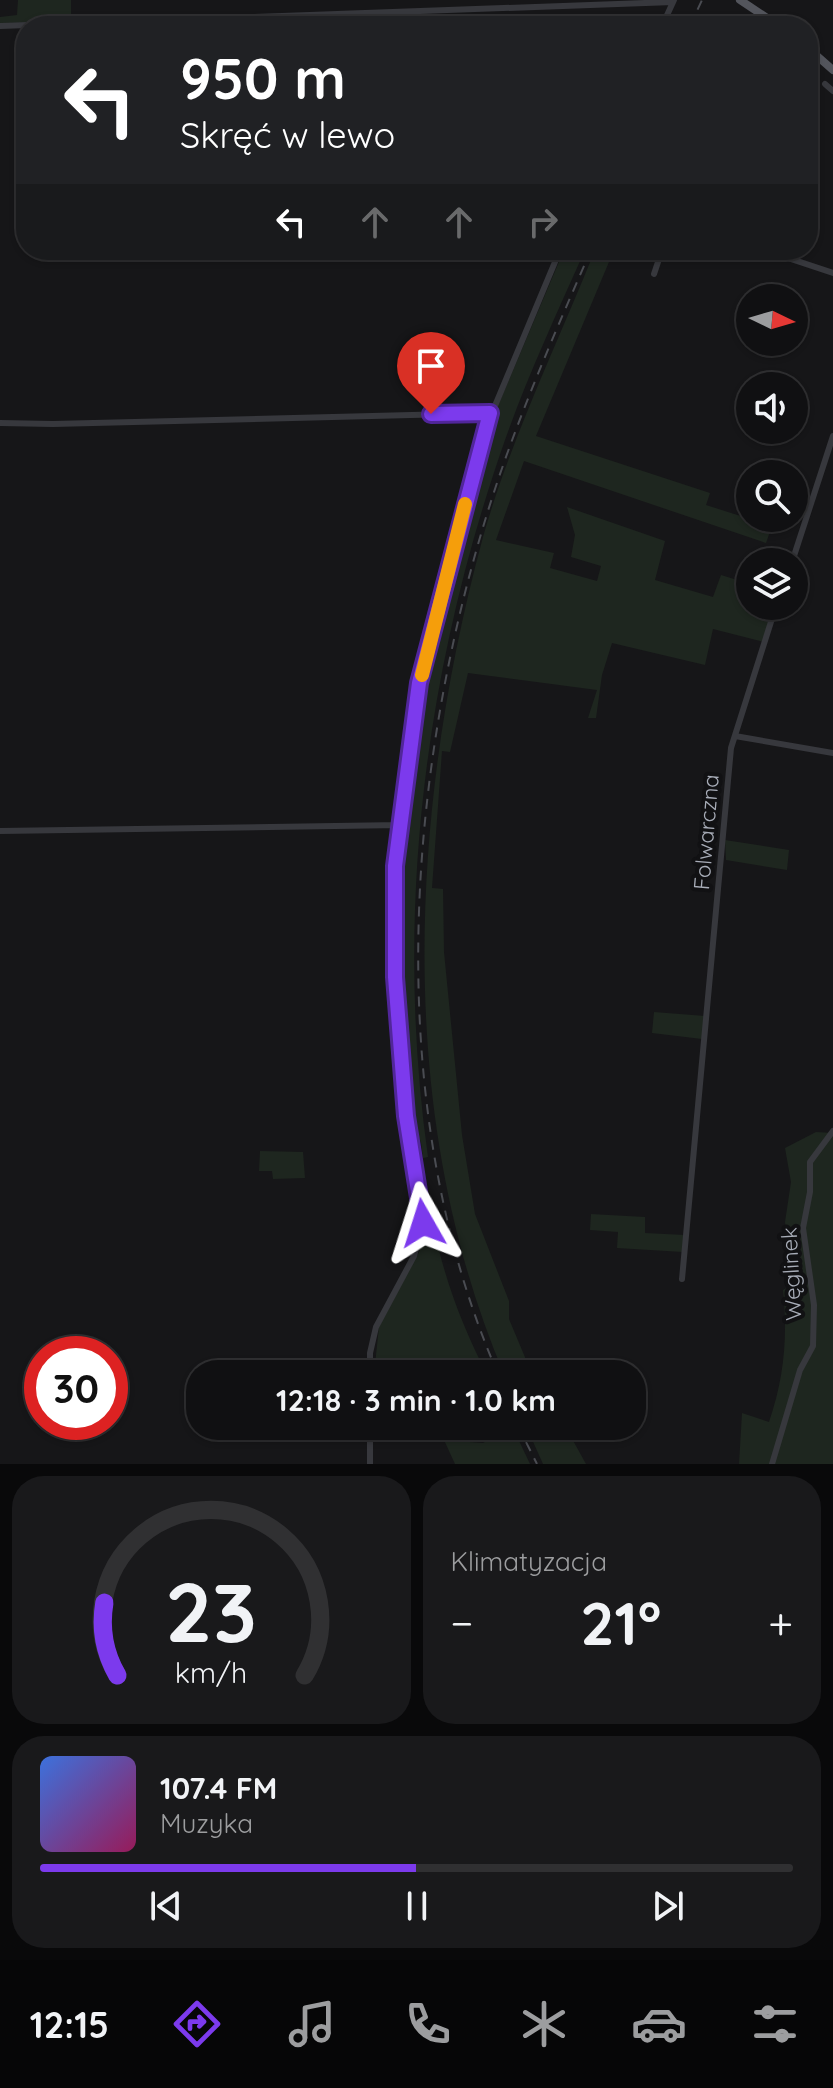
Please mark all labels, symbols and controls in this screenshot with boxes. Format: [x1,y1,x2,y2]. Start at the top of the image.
text: 950 m [180,43,346,113]
icon: left [48,48,152,152]
text: Skręć w lewo [180,112,395,157]
icon: left [269,200,313,244]
icon: ahead [353,200,397,244]
icon: ahead [437,200,481,244]
icon: right [521,200,565,244]
north arrow [736,284,808,356]
map controls [736,284,808,620]
pin [397,332,465,414]
icon: arrive [409,344,453,388]
button: sound [736,372,808,444]
button: search [736,460,808,532]
button: layers [736,548,808,620]
street label: Folwarczna [687,773,725,891]
position arrow [381,1181,465,1265]
street label: Węglinek [775,1227,807,1321]
speed limit sign: 30 [24,1336,128,1440]
text: 12:18 · 3 min · 1.0 km [276,1381,556,1419]
text: Klimatyzacja [451,1545,607,1578]
text: 23 [165,1559,257,1663]
text: 21° [580,1585,661,1660]
text: − [451,1595,473,1650]
text: + [768,1595,793,1650]
text: km/h [175,1654,248,1690]
text: 107.4 FM [160,1769,277,1807]
text: Muzyka [160,1807,253,1840]
icon: previous [144,1884,188,1928]
icon: pause [395,1884,439,1928]
icon: next [646,1884,690,1928]
icon: directions [169,1996,225,2052]
icon: music [284,1996,340,2052]
icon: phone [400,1996,456,2052]
icon: climate [516,1996,572,2052]
icon: car [631,1996,687,2052]
icon: filters [747,1996,803,2052]
text: 12:15 [30,2002,109,2047]

